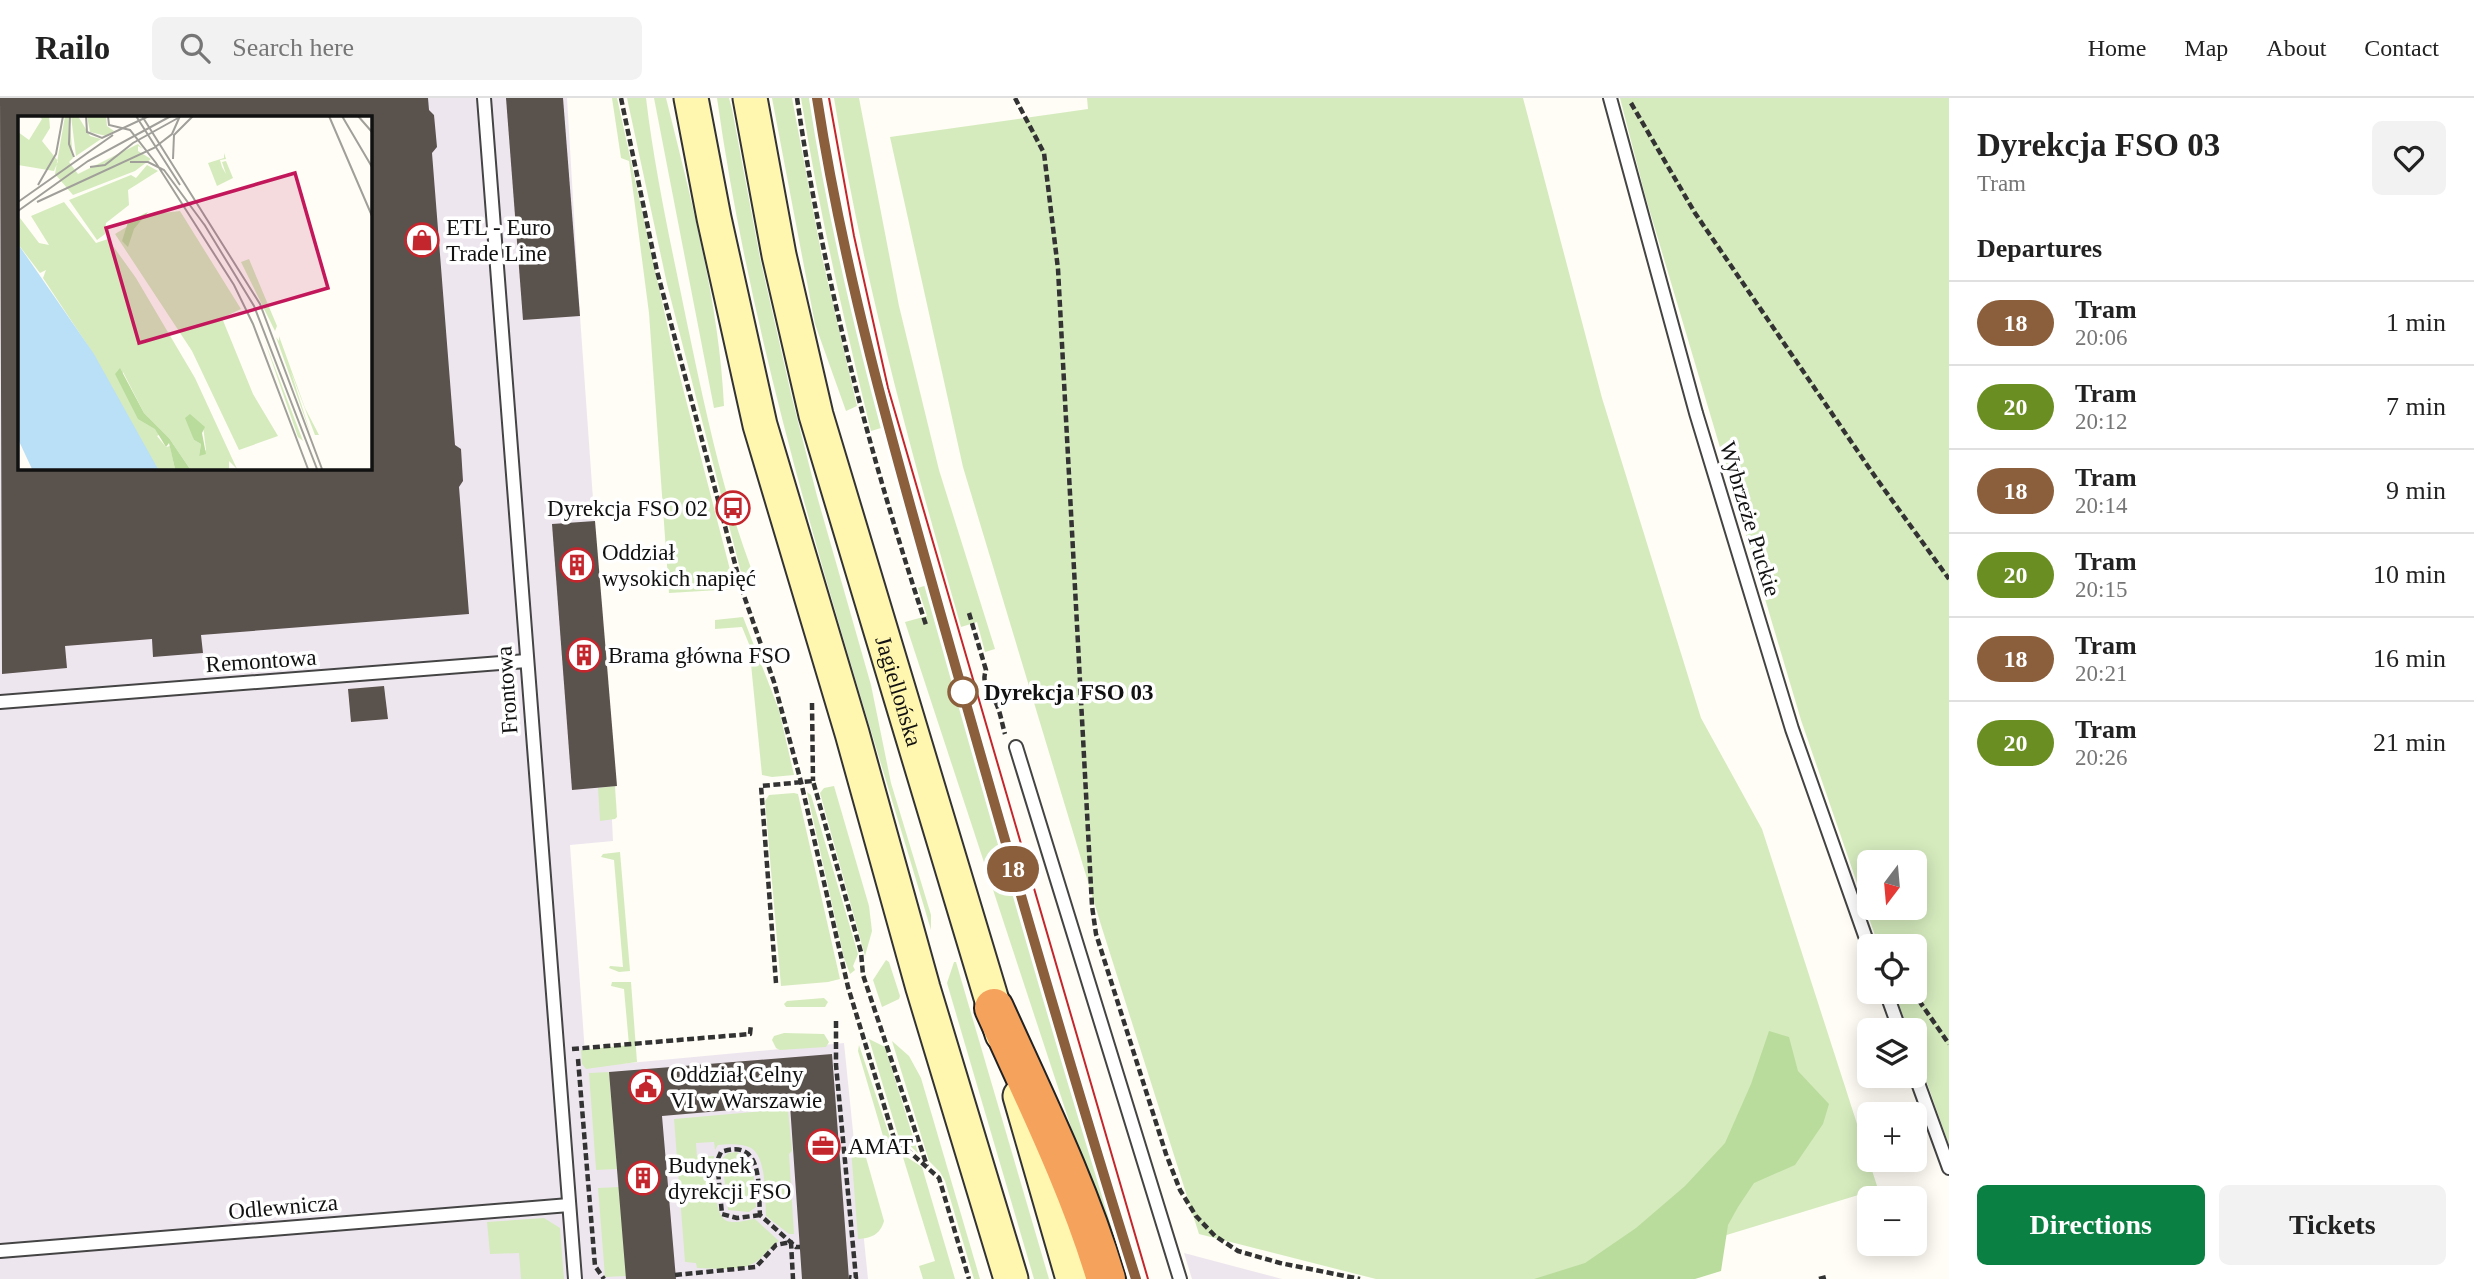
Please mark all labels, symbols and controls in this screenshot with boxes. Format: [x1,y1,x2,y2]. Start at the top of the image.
search box [152,17,642,80]
icon: search [176,29,214,67]
text: Railo [35,30,110,66]
text: Search here [232,33,354,62]
text: Home [2088,35,2146,61]
text: Map [2184,35,2228,61]
text: About [2266,35,2326,61]
text: Contact [2364,35,2439,61]
inset map [18,116,371,469]
button: heart [2372,121,2446,195]
text: Dyrekcja FSO 03 [1977,127,2220,163]
text: Tram [1977,171,2026,196]
place label: ETL - Euro Trade Line [446,215,551,266]
shop icon: ETL - Euro Trade Line [403,221,441,259]
text: Departures [1977,234,2102,263]
text: Tram [2075,295,2137,324]
text: 1 min [2386,308,2446,337]
text: 18 [2004,310,2028,336]
text: 20:06 [2075,325,2127,350]
text: Tram [2075,379,2137,408]
text: 7 min [2386,392,2446,421]
text: 20 [2004,394,2028,420]
text: 20:12 [2075,409,2127,434]
street label: Wybrzeże Puckie [1715,439,1785,599]
text: Tram [2075,463,2137,492]
text: 9 min [2386,476,2446,505]
text: 18 [2004,478,2028,504]
bus stop icon: Dyrekcja FSO 02 [714,489,752,527]
text: 20:14 [2075,493,2127,518]
place label: Dyrekcja FSO 02 [547,496,708,521]
place label: Oddział wysokich napięć [602,540,756,591]
building icon: Oddział wysokich napięć [558,546,596,584]
text: Tram [2075,547,2137,576]
text: 10 min [2373,560,2446,589]
text: 20 [2004,562,2028,588]
text: 20:15 [2075,577,2127,602]
text: Tram [2075,631,2137,660]
street label: Jagiellońska [871,633,927,749]
building icon: Brama główna FSO [565,636,603,674]
place label: Brama główna FSO [608,643,791,668]
text: 16 min [2373,644,2446,673]
street label: Remontowa [205,645,317,677]
street label: Frontowa [491,645,523,735]
text: 18 [2004,646,2028,672]
text: 20:21 [2075,661,2127,686]
marker: Dyrekcja FSO 03 [948,677,978,707]
place label: Dyrekcja FSO 03 [984,680,1154,705]
text: Tram [2075,715,2137,744]
text: 21 min [2373,728,2446,757]
text: 20 [2004,730,2028,756]
text: 20:26 [2075,745,2127,770]
line badge: 18 [982,846,1044,892]
north arrow [1857,850,1927,920]
map controls [1857,850,1927,1256]
text: 18 [1001,856,1025,882]
button: locate [1857,934,1927,1004]
button: layers [1857,1018,1927,1088]
place label: Oddział Celny VI w Warszawie [670,1062,822,1113]
public building icon: Oddział Celny VI w Warszawie [627,1068,665,1106]
button: + [1857,1102,1927,1172]
office icon: AMAT [804,1127,842,1165]
place label: AMAT [848,1134,913,1159]
place label: Budynek dyrekcji FSO [668,1153,791,1204]
building icon: Budynek dyrekcji FSO [624,1159,662,1197]
button: Directions [1977,1185,2205,1265]
button: Tickets [2219,1185,2446,1265]
button: − [1857,1186,1927,1256]
street label: Odlewnicza [227,1190,339,1224]

